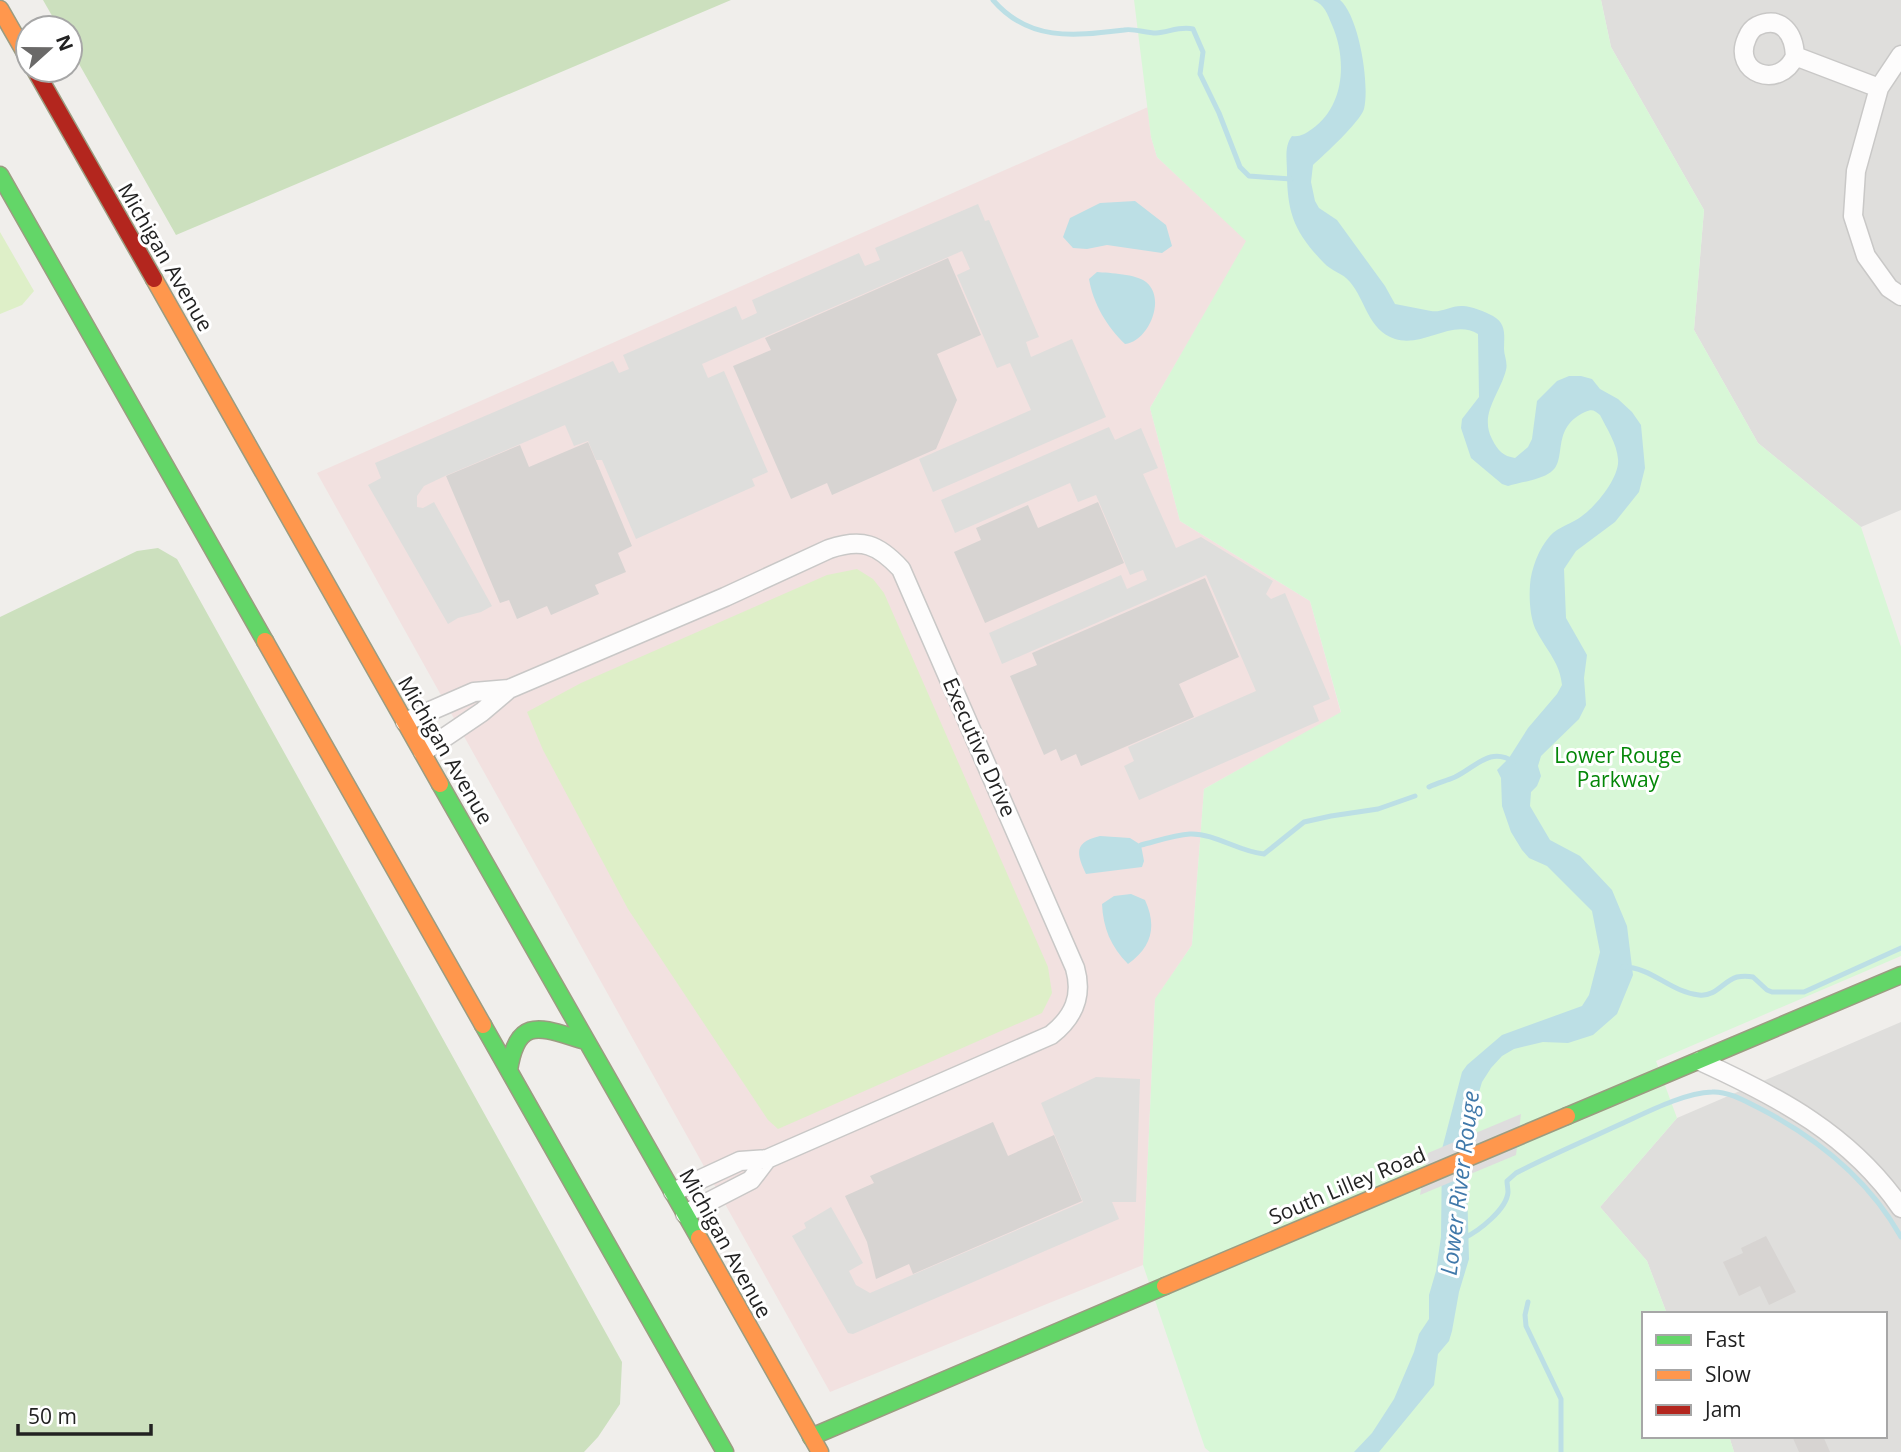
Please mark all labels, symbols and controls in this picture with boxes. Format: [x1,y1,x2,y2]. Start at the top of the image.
north arrow [14,14,84,84]
text: N [50,31,80,55]
street label: Michigan Avenue [112,178,220,336]
street label: Michigan Avenue [392,671,500,829]
street label: Executive Drive [937,673,1023,821]
park label: Lower Rouge Parkway [1554,741,1682,793]
water label: Lower River Rouge [1432,1089,1486,1277]
street label: South Lilley Road [1264,1139,1430,1231]
street label: Michigan Avenue [673,1163,779,1323]
legend [1642,1312,1887,1438]
text: Fast [1705,1325,1745,1353]
text: Slow [1705,1360,1751,1388]
scale bar [18,1392,150,1436]
text: Jam [1703,1395,1742,1423]
text: 50 m [28,1402,77,1430]

